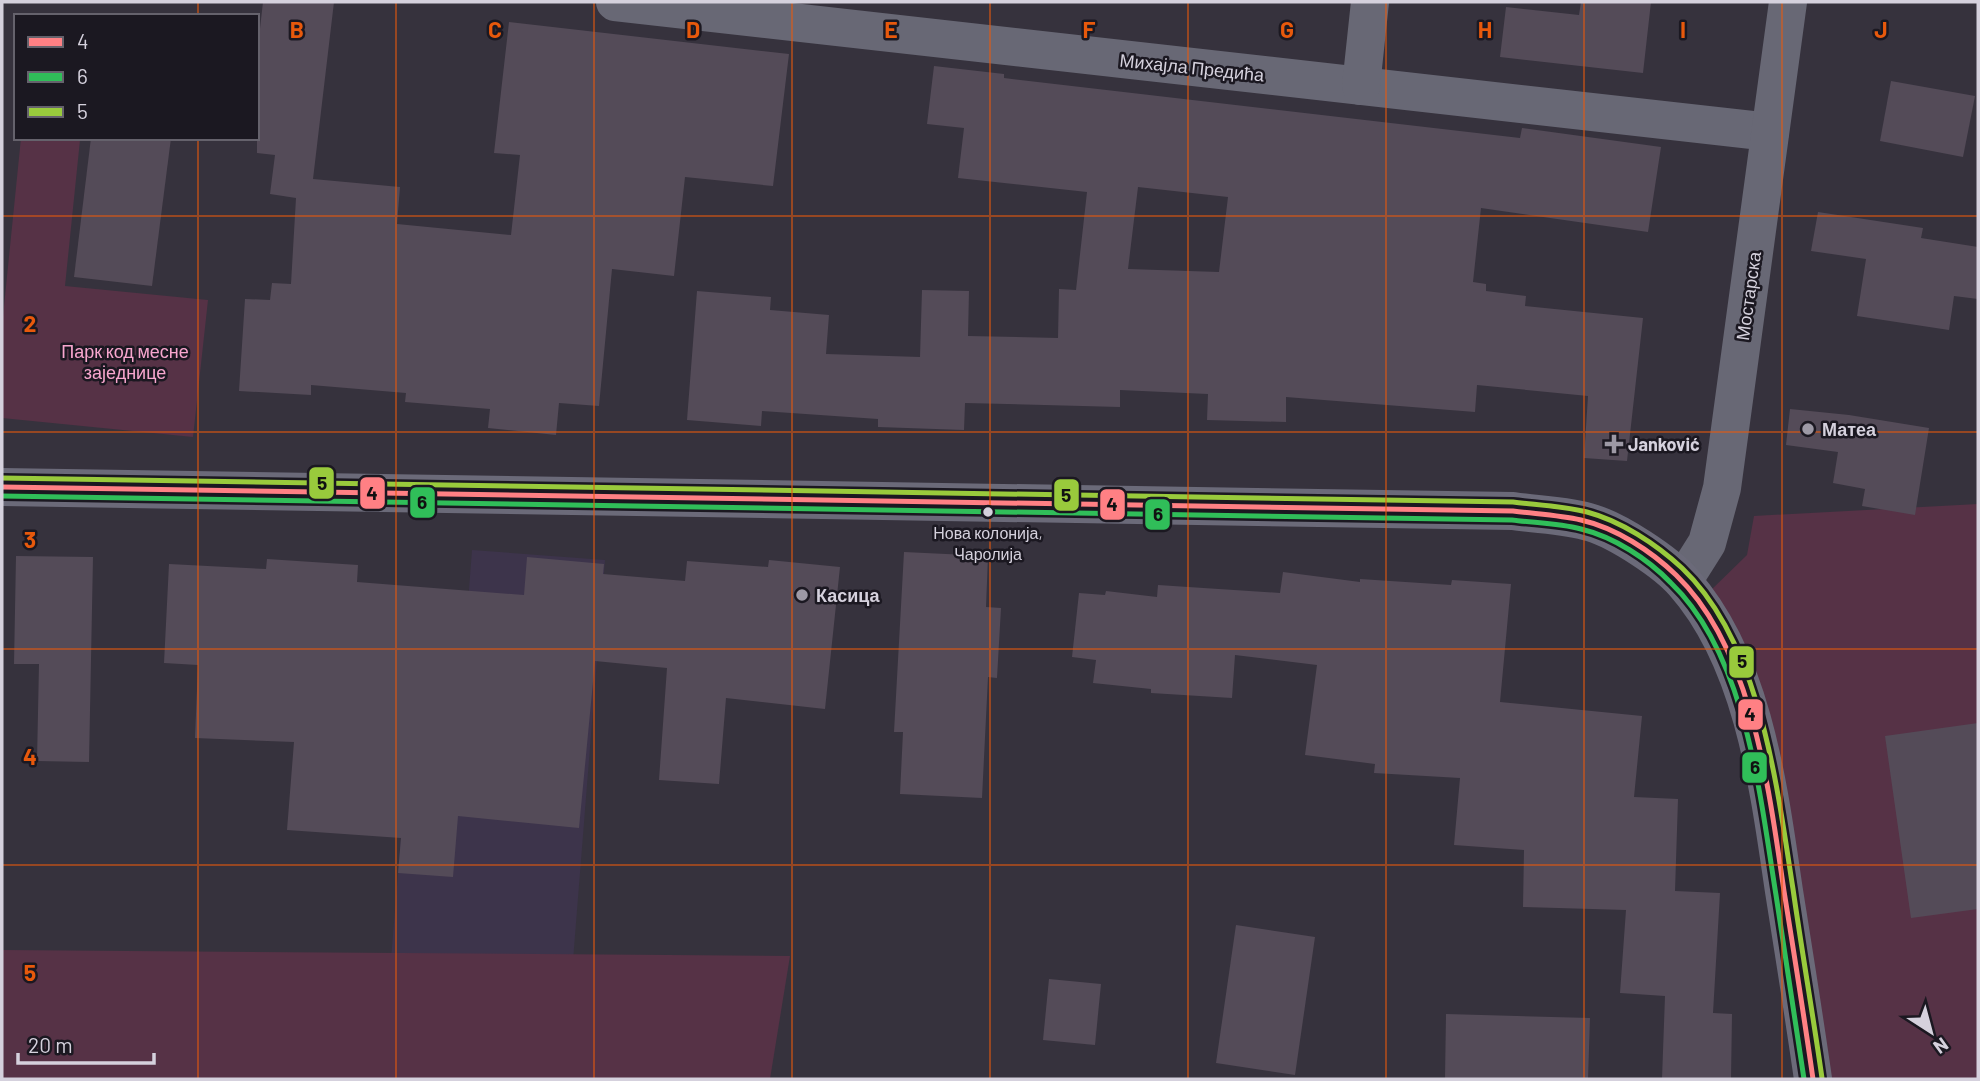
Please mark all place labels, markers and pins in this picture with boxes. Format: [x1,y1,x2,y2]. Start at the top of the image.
place label: Матеа [1822,418,1877,440]
marker: Матеа [1800,421,1816,437]
place label: Janković [1628,433,1700,455]
marker: Janković [1606,436,1622,452]
marker: Нова колонија, Чаролија [981,505,995,519]
place label: Нова колонија, Чаролија [933,523,1043,563]
place label: Касица [816,584,881,606]
marker: Касица [794,587,810,603]

